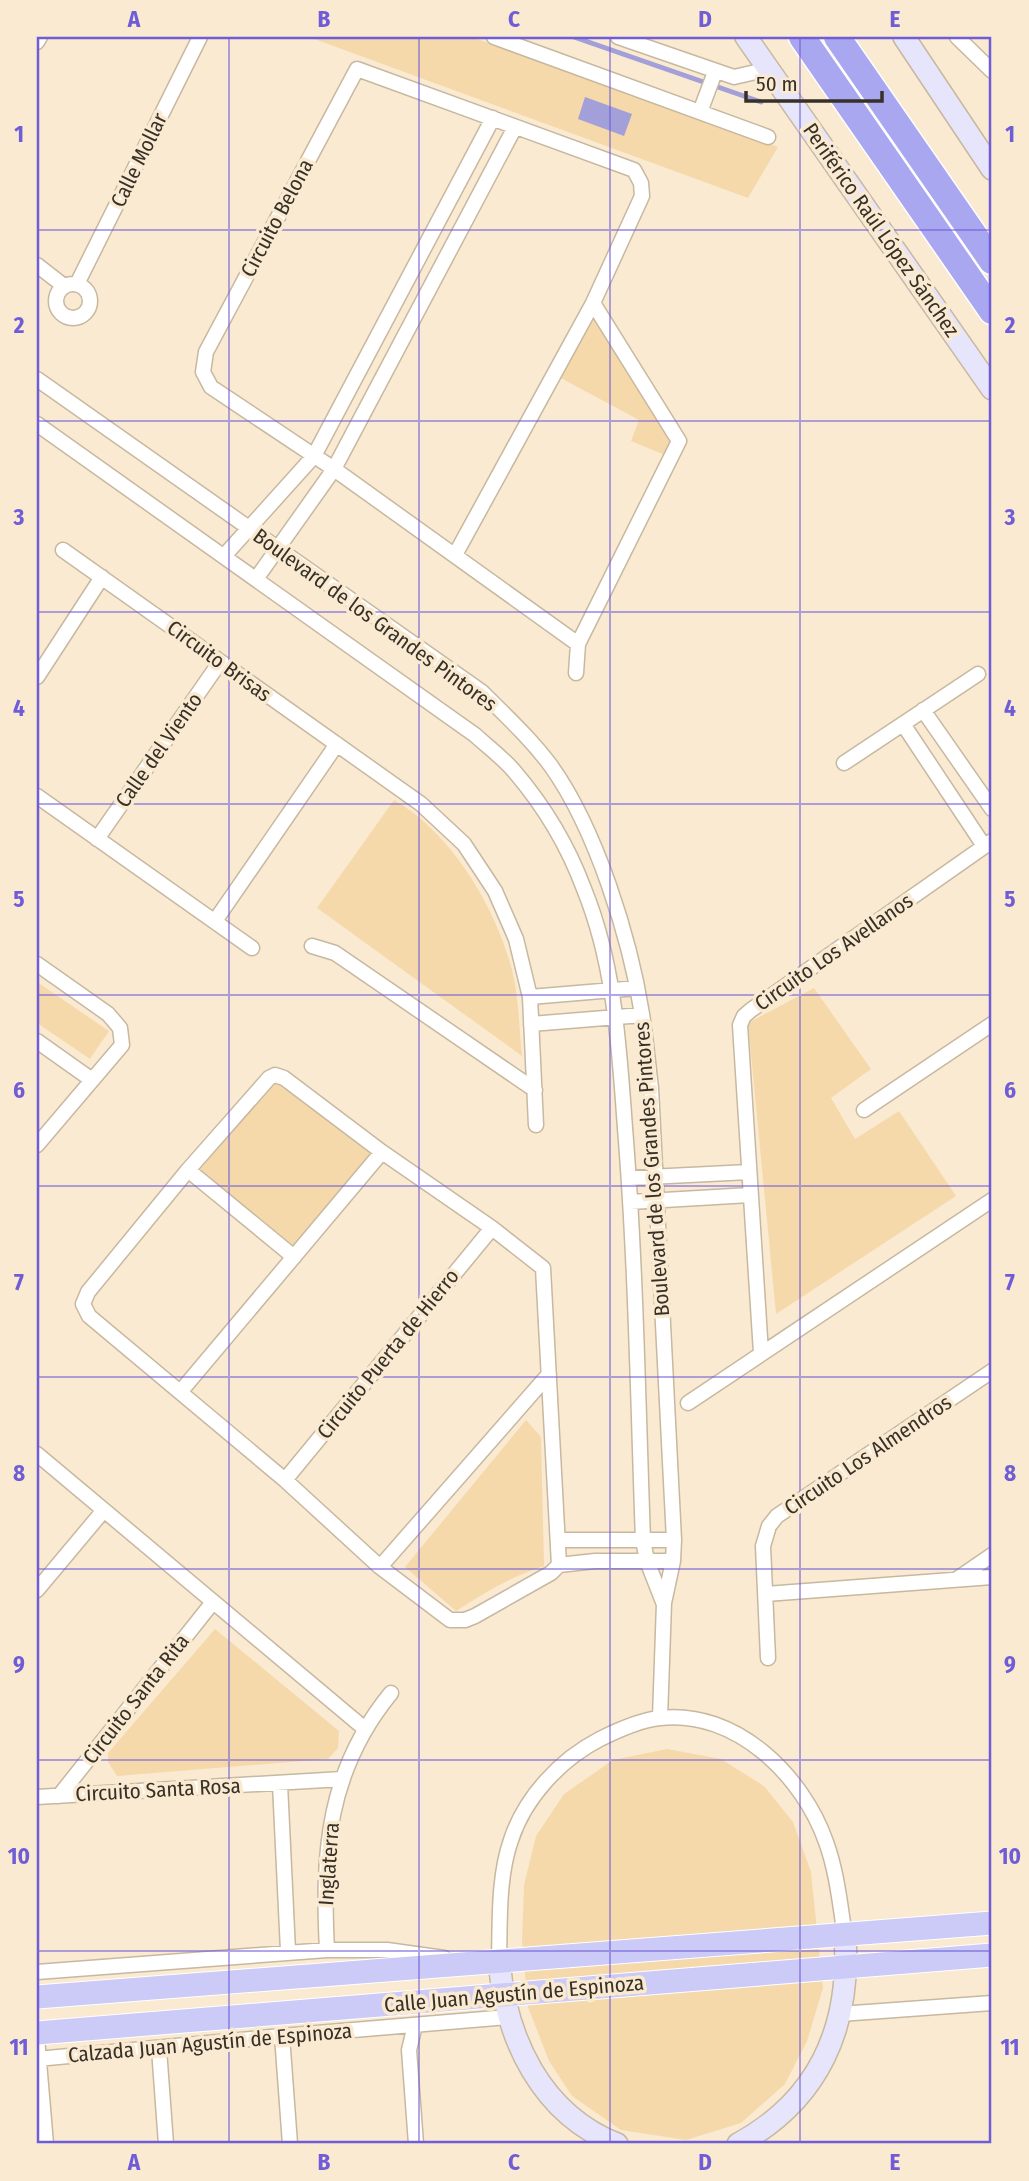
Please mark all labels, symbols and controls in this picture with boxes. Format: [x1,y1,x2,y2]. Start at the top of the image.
text: A [127,5,141,33]
text: B [318,5,331,33]
text: C [508,5,520,33]
text: D [698,5,712,33]
text: E [890,5,901,33]
scale bar [746,60,882,104]
text: 50 m [756,71,798,97]
street label: Calle Mollar [105,108,173,211]
street label: Periférico Raúl López Sánchez [797,118,965,342]
text: 1 [14,120,24,148]
text: 1 [1005,120,1015,148]
street label: Circuito Belona [235,154,319,282]
text: 2 [13,311,25,339]
text: 2 [1004,311,1016,339]
text: 3 [13,503,25,531]
text: 3 [1004,503,1016,531]
street label: Boulevard de los Grandes Pintores [248,523,502,717]
street label: Circuito Brisas [162,615,276,707]
street label: Calle del Viento [110,688,208,812]
text: 4 [13,694,25,722]
text: 4 [1004,694,1016,722]
text: 5 [13,885,25,913]
text: 5 [1004,885,1016,913]
street label: Circuito Los Avellanos [750,888,918,1016]
street label: Boulevard de los Grandes Pintores [629,1021,675,1317]
text: 6 [13,1076,25,1104]
text: 6 [1004,1076,1016,1104]
street label: Circuito Puerta de Hierro [311,1264,465,1444]
text: 7 [14,1268,24,1296]
text: 7 [1005,1268,1015,1296]
street label: Circuito Los Almendros [779,1389,957,1521]
text: 8 [13,1459,25,1487]
text: 8 [1004,1459,1016,1487]
street label: Circuito Santa Rita [77,1629,195,1769]
text: 9 [13,1650,25,1678]
text: 9 [1004,1650,1016,1678]
street label: Circuito Santa Rosa [75,1773,241,1807]
street label: Inglaterra [313,1821,345,1907]
text: 10 [8,1842,30,1870]
text: 10 [999,1842,1021,1870]
street label: Calle Juan Agustín de Espinoza [383,1970,645,2018]
street label: Calzada Juan Agustín de Espinoza [67,2018,353,2068]
text: 11 [9,2033,29,2061]
text: 11 [1000,2033,1020,2061]
text: A [127,2148,141,2176]
text: B [318,2148,331,2176]
text: C [508,2148,520,2176]
text: D [698,2148,712,2176]
text: E [890,2148,901,2176]

